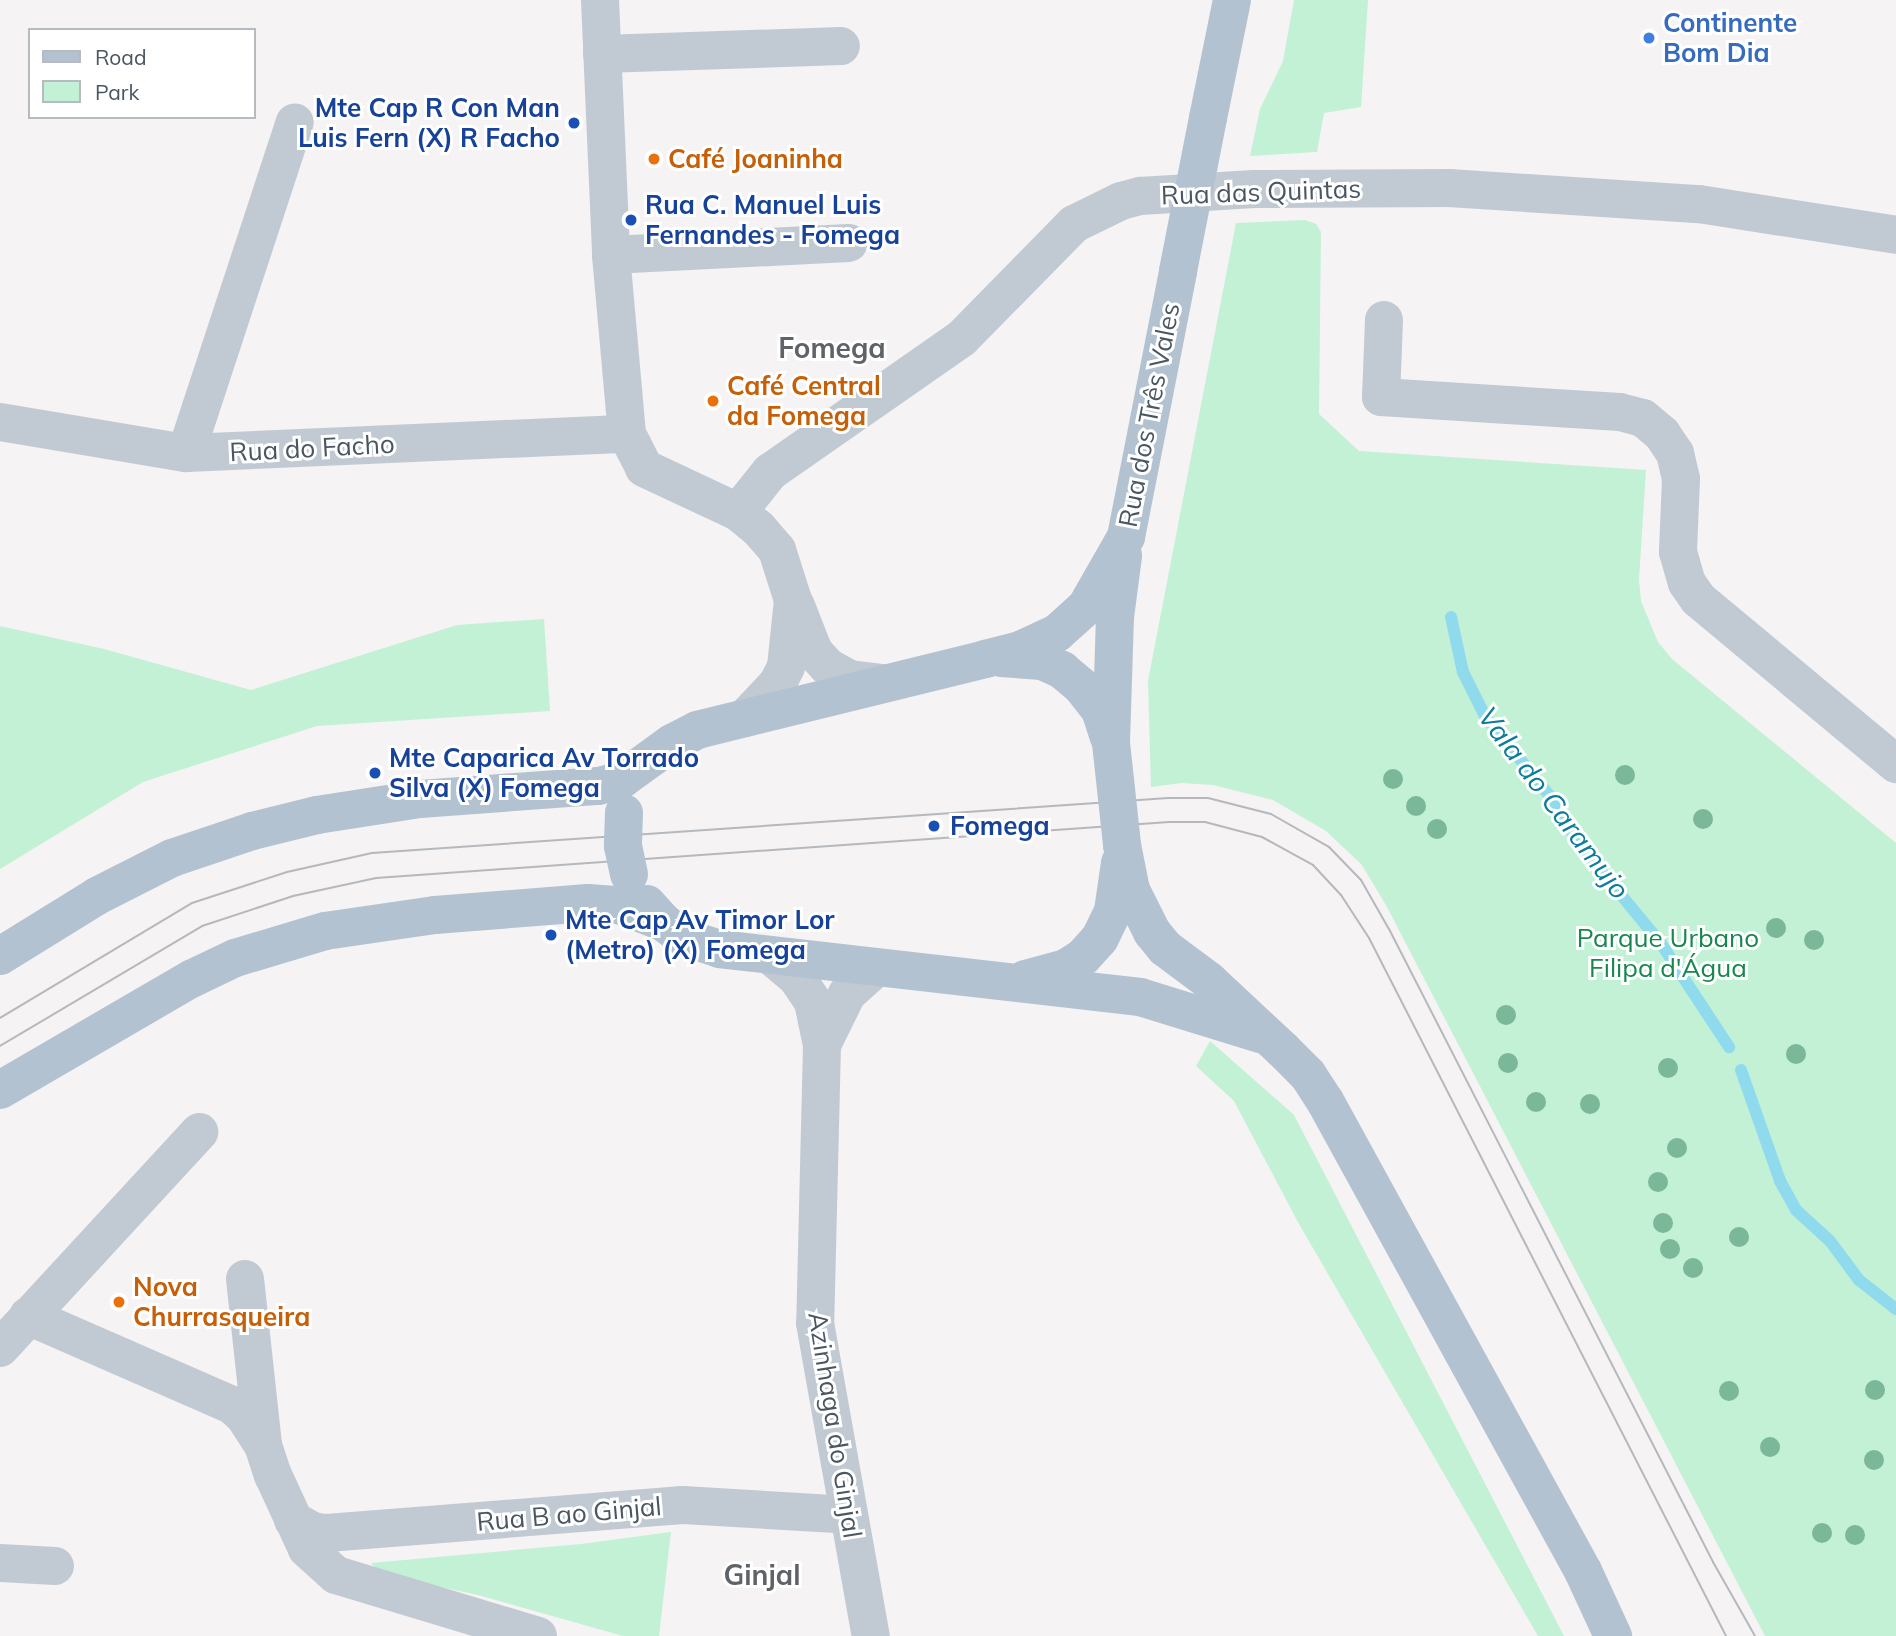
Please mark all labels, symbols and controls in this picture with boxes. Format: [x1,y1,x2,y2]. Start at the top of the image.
place label: Continente Bom Dia [1663,7,1797,68]
legend [28,28,256,119]
marker: Continente Bom Dia [1641,30,1657,46]
text: Road [95,44,146,70]
text: Park [95,79,139,105]
place label: Mte Cap R Con Man Luis Fern (X) R Facho [298,92,560,154]
marker: Mte Cap R Con Man Luis Fern (X) R Facho [566,115,582,131]
place label: Café Joaninha [668,143,843,175]
marker: Café Joaninha [646,151,662,167]
street label: Rua das Quintas [1160,173,1362,211]
place label: Rua C. Manuel Luis Fernandes - Fomega [645,189,900,250]
marker: Rua C. Manuel Luis Fernandes - Fomega [623,212,639,228]
street label: Rua dos Três Vales [1112,300,1186,530]
district label: Fomega [778,331,886,365]
place label: Café Central da Fomega [727,370,881,432]
marker: Café Central da Fomega [705,393,721,409]
street label: Rua do Facho [229,428,395,468]
water label: Vala do Caramujo [1471,701,1637,905]
place label: Mte Caparica Av Torrado Silva (X) Fomega [389,742,699,804]
marker: Mte Caparica Av Torrado Silva (X) Fomega [367,765,383,781]
place label: Fomega [950,810,1050,842]
marker: Fomega [924,816,944,836]
place label: Mte Cap Av Timor Lor (Metro) (X) Fomega [565,904,834,965]
park label: Parque Urbano Filipa d'Água [1577,922,1759,984]
marker: Mte Cap Av Timor Lor (Metro) (X) Fomega [543,927,559,943]
place label: Nova Churrasqueira [133,1271,310,1332]
marker: Nova Churrasqueira [111,1294,127,1310]
street label: Azinhaga do Ginjal [802,1310,868,1540]
street label: Rua B ao Ginjal [475,1490,663,1538]
district label: Ginjal [724,1558,800,1592]

